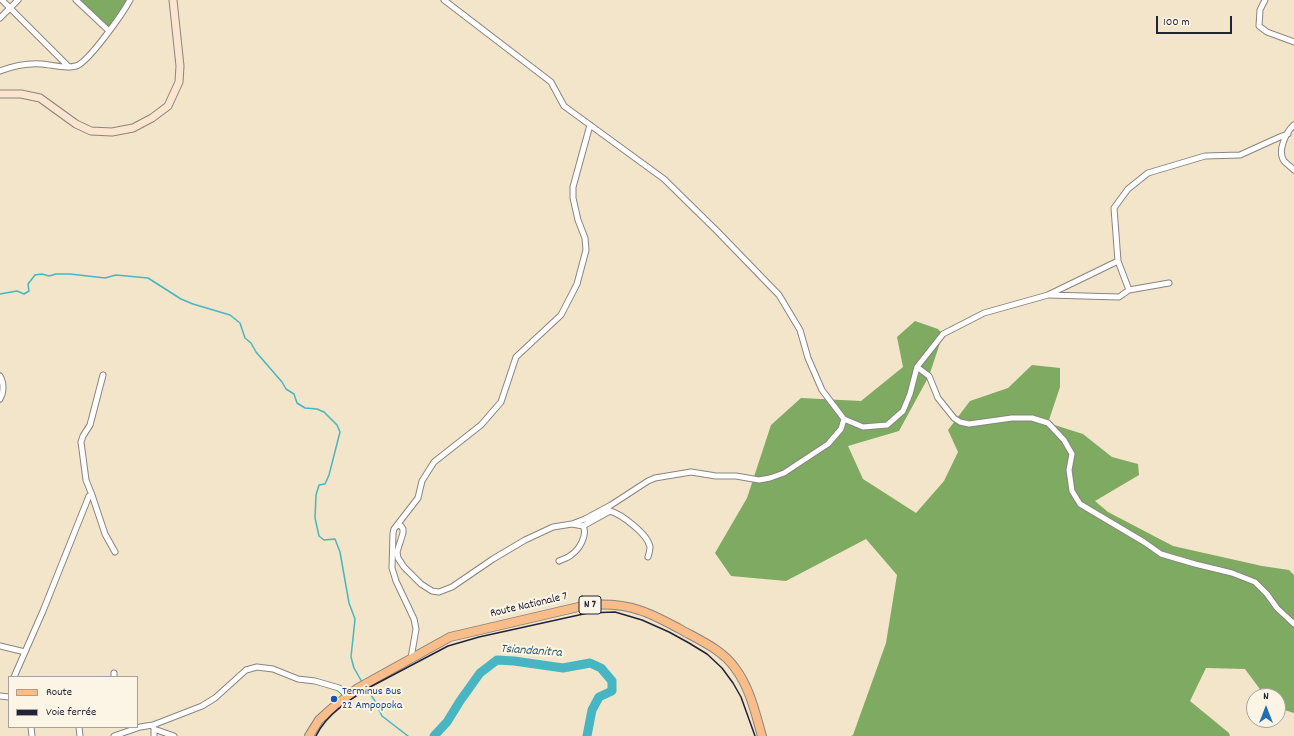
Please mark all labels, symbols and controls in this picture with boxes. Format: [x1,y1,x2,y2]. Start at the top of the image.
scale bar [1158,8,1234,34]
text: 100 m [1163,14,1190,31]
street label: Route Nationale 7 [489,590,569,622]
road number: N 7 [579,596,601,614]
water label: Tsiandanitra [500,642,562,662]
legend [8,676,138,728]
text: Route [46,684,72,701]
place label: Terminus Bus 22 Ampopoka [342,685,402,713]
north arrow [1246,688,1286,728]
text: N [1263,689,1269,705]
marker: Terminus Bus 22 Ampopoka [329,694,339,704]
text: Voie ferrée [46,704,96,721]

